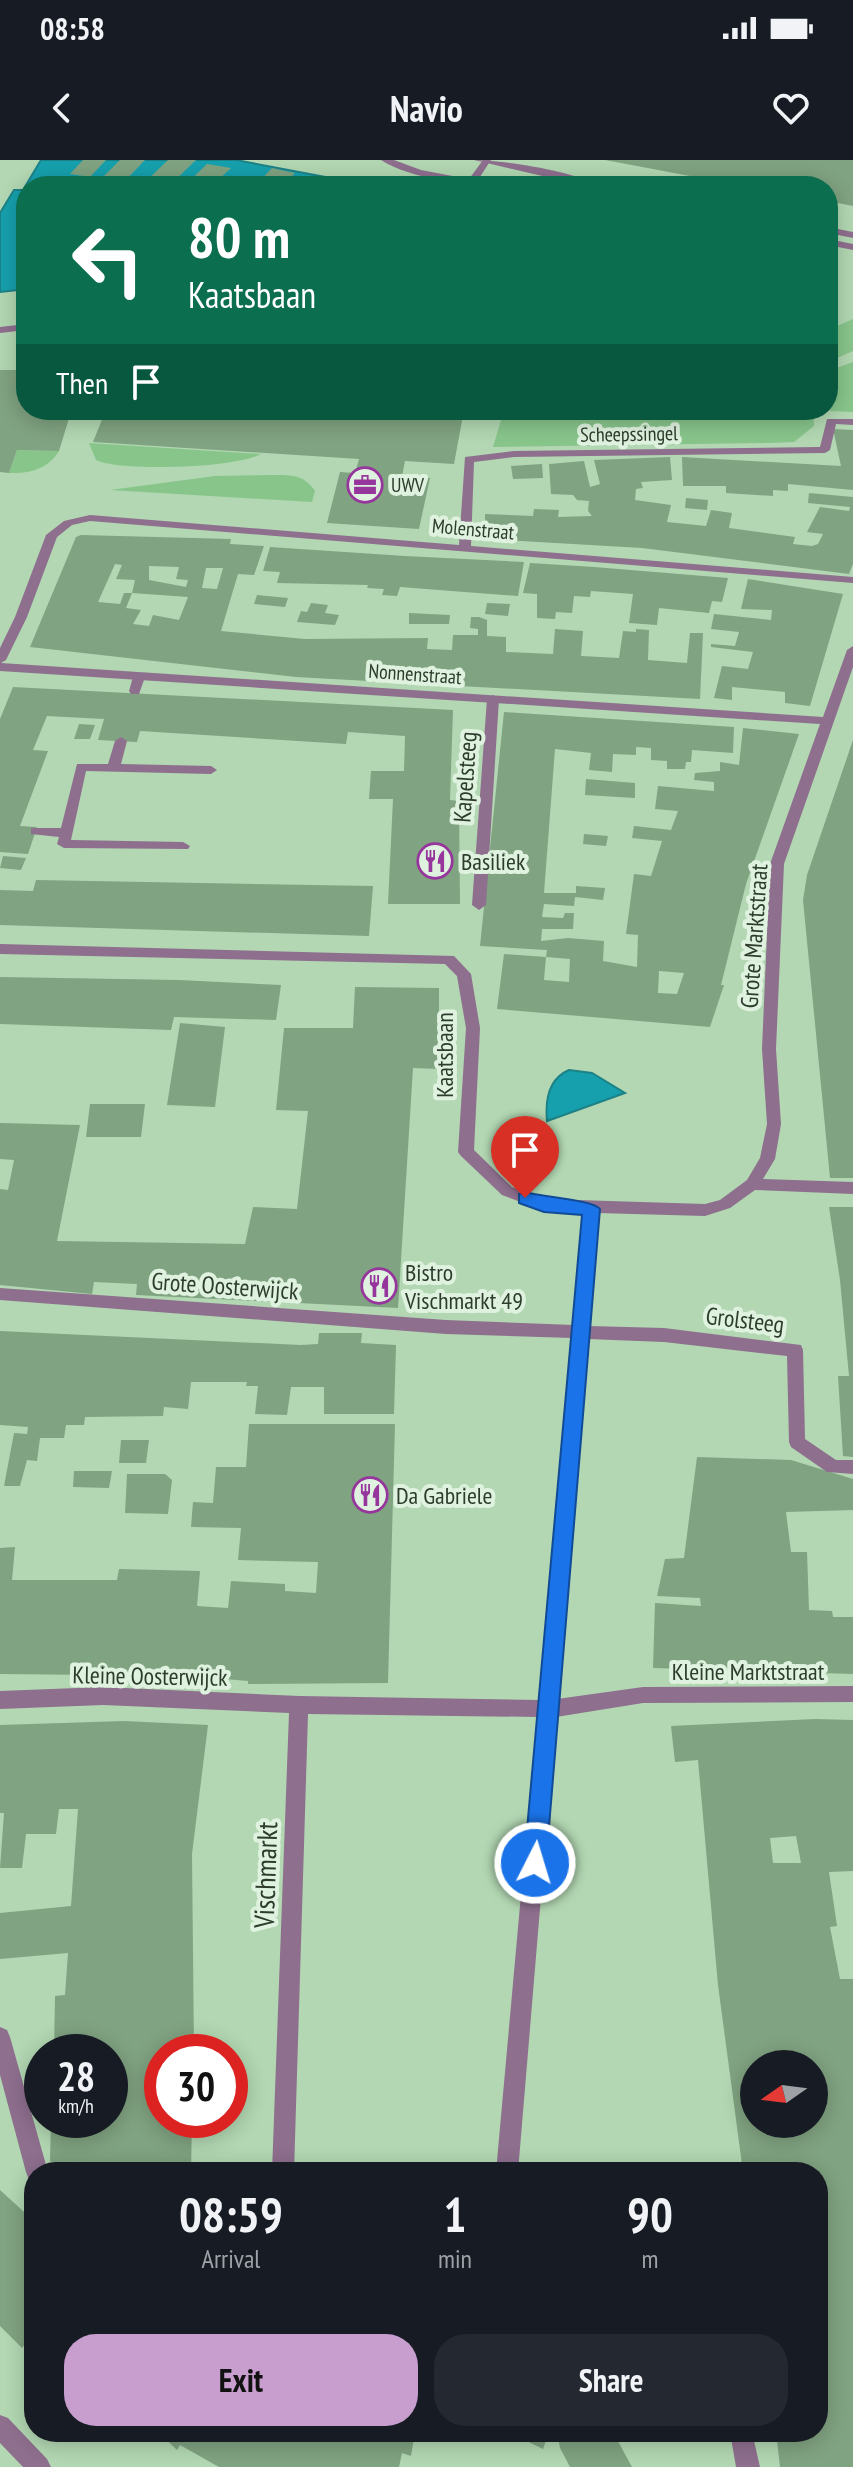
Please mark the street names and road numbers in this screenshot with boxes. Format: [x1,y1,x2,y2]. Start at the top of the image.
street label: Scheepssingel [580,420,678,448]
street label: Molenstraat [431,512,516,546]
street label: Nonnenstraat [368,658,463,690]
street label: Kapelsteeg [446,730,484,824]
street label: Grote Marktstraat [733,862,775,1009]
street label: Kaatsbaan [429,1012,460,1098]
street label: Grote Oosterwijck [151,1265,300,1307]
street label: Grolsteeg [704,1300,786,1340]
street label: Kleine Marktstraat [672,1656,825,1687]
street label: Kleine Oosterwijck [72,1659,228,1693]
street label: Vischmarkt [245,1821,285,1930]

